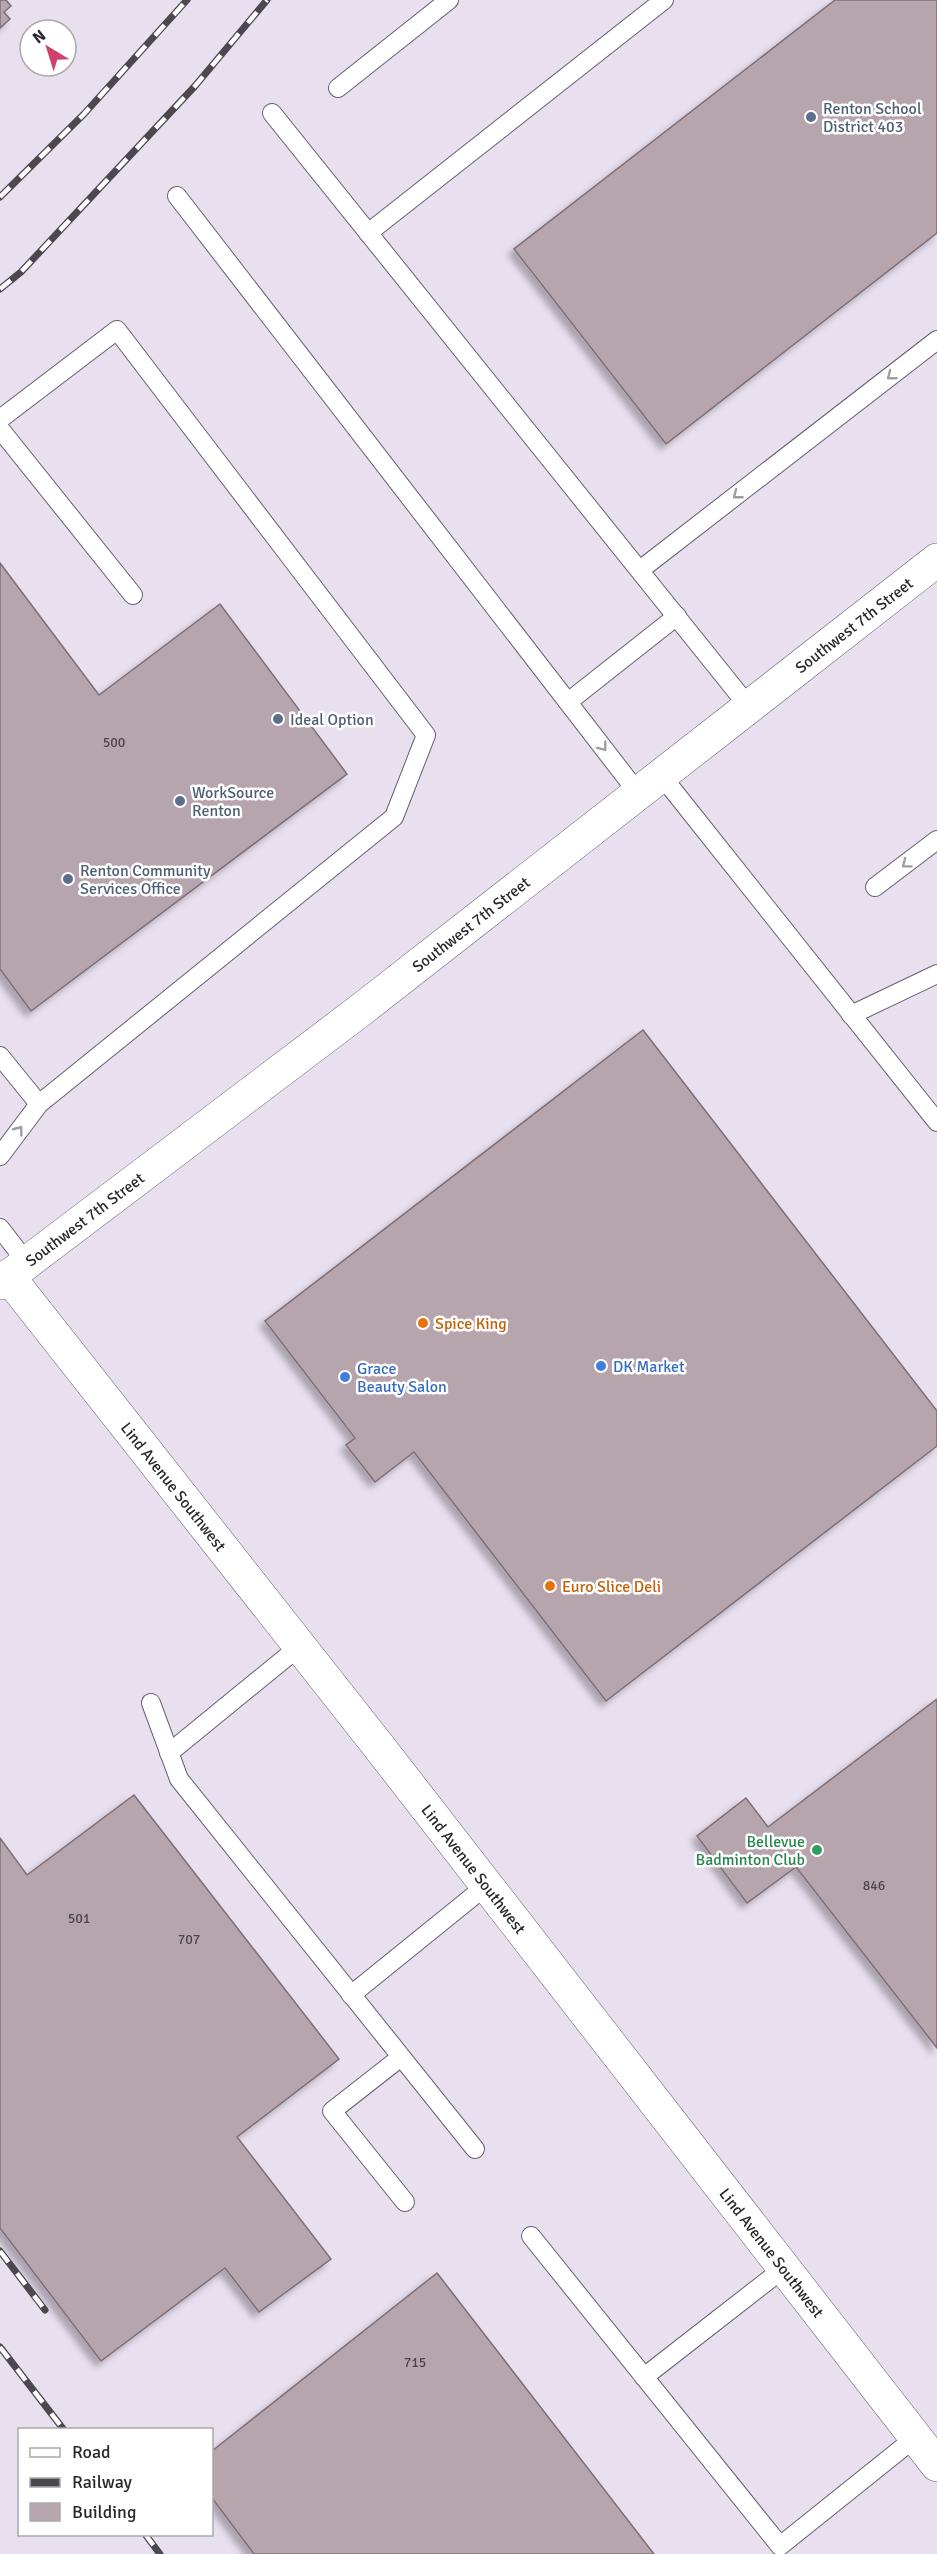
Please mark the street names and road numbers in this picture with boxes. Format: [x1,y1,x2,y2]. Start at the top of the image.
street label: Southwest 7th Street [792,573,918,678]
street label: Southwest 7th Street [409,872,535,977]
street label: Southwest 7th Street [22,1168,149,1271]
street label: Lind Avenue Southwest [116,1419,230,1556]
street label: Lind Avenue Southwest [416,1801,530,1939]
street label: Lind Avenue Southwest [715,2184,828,2322]

